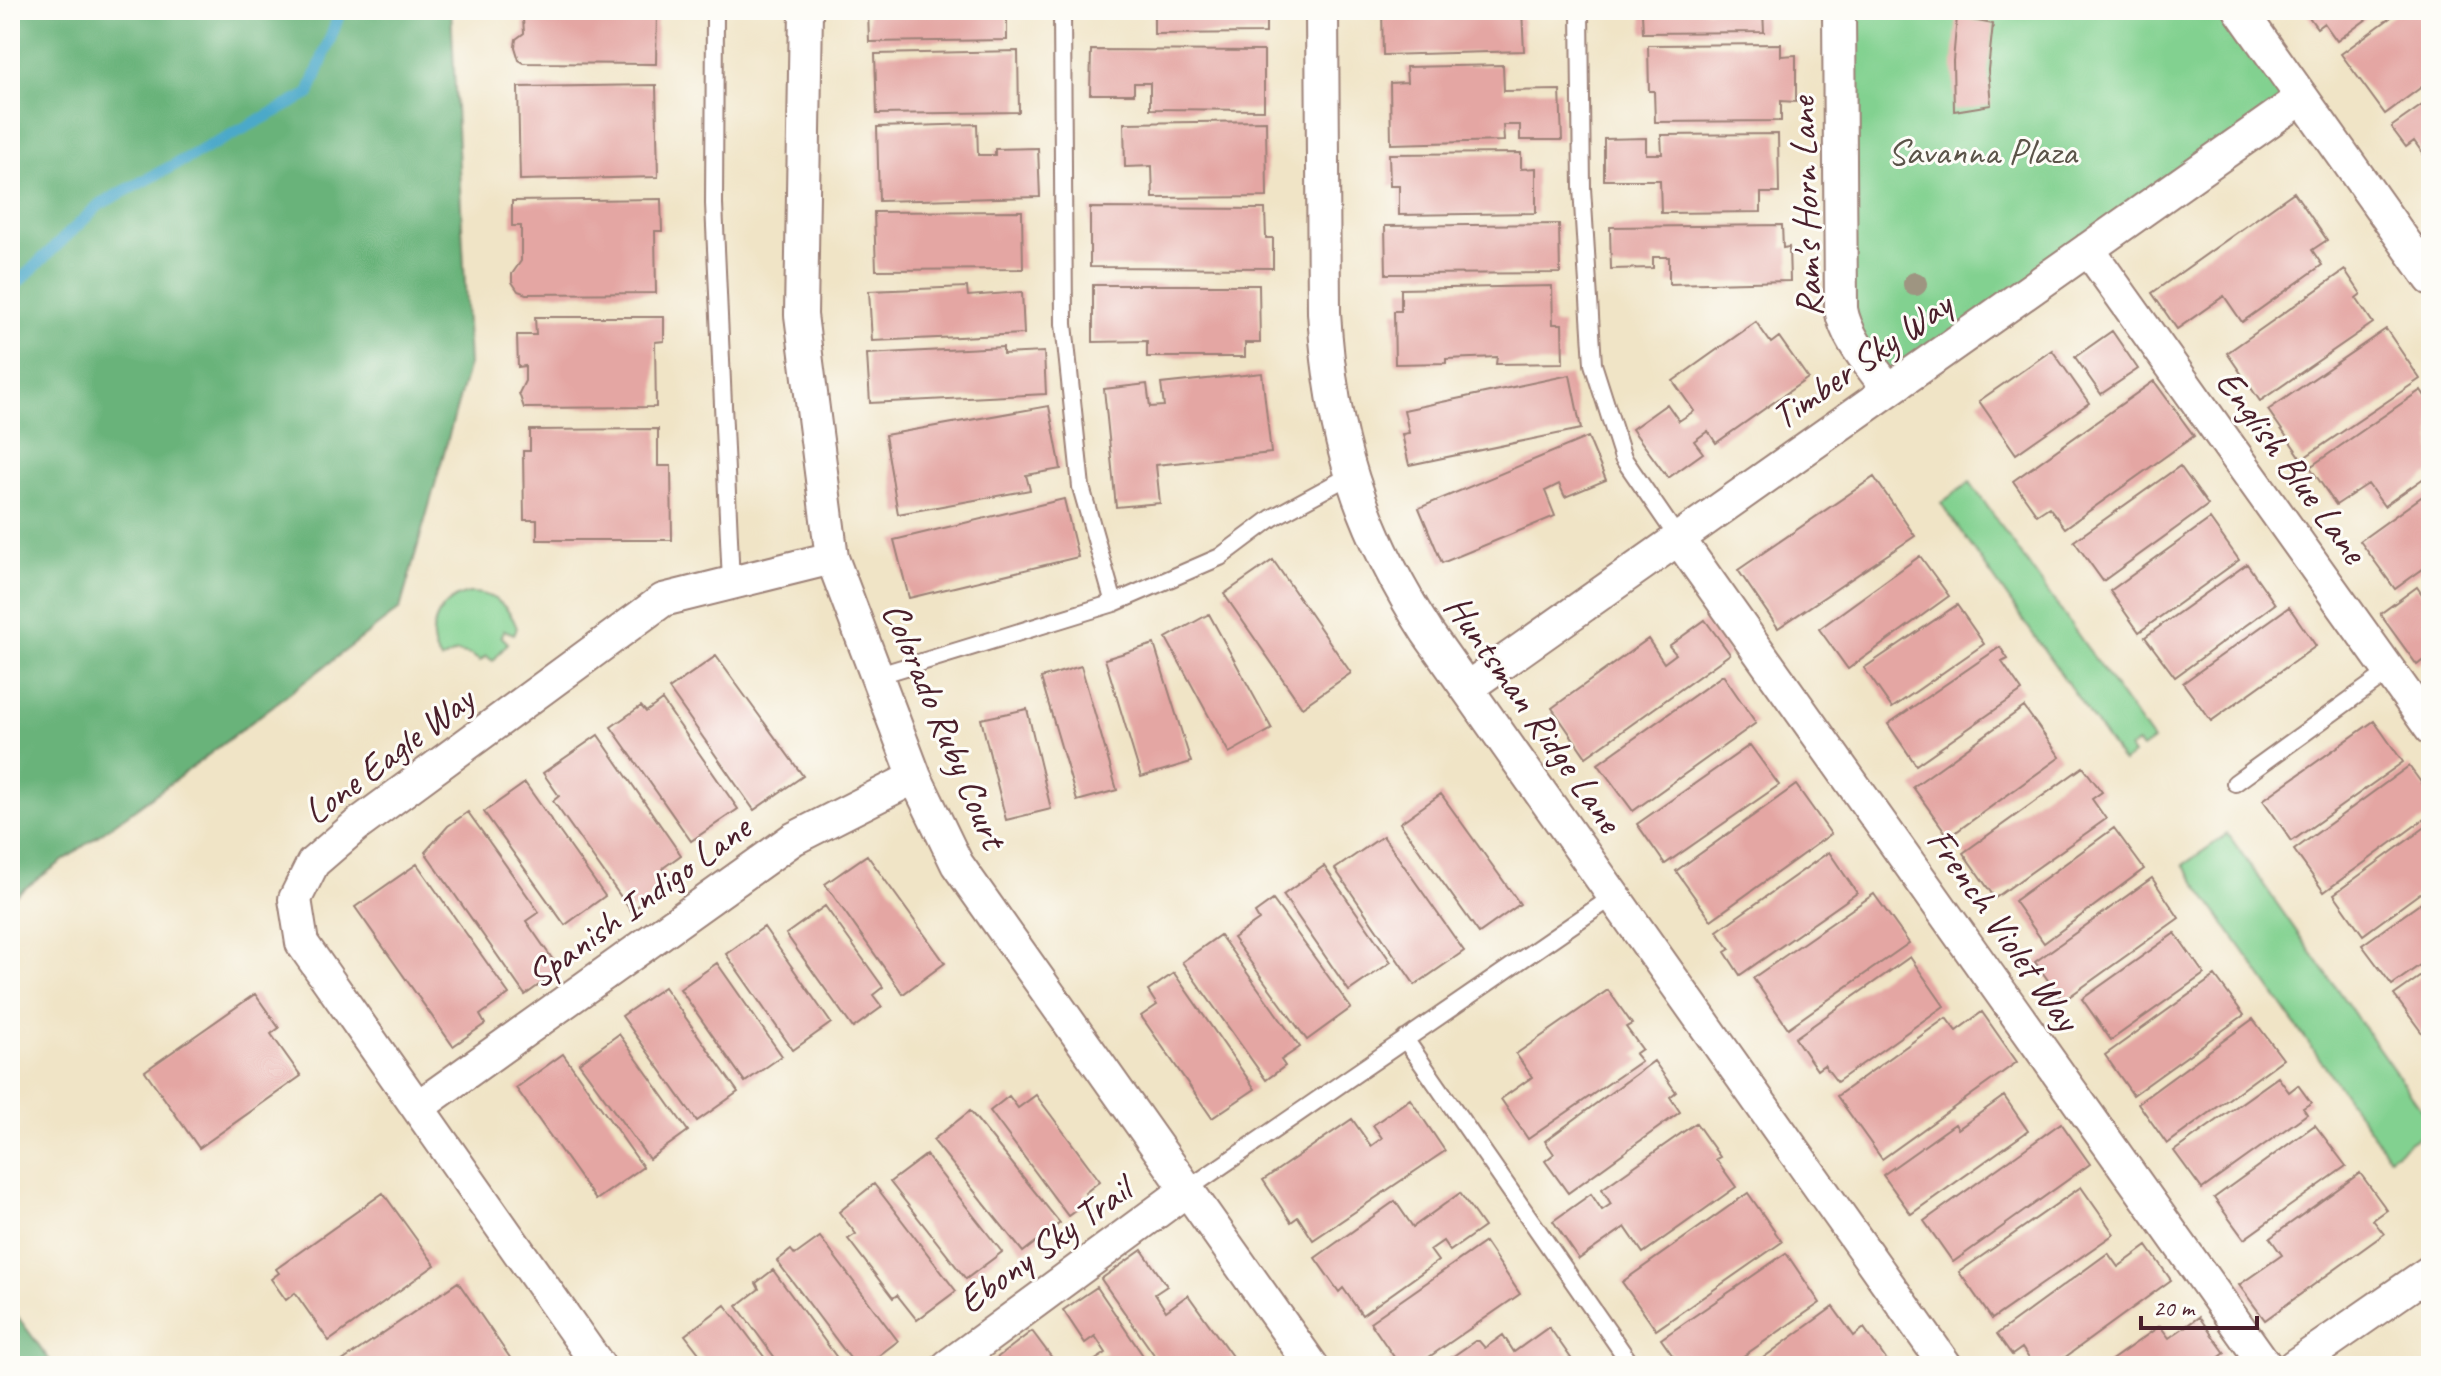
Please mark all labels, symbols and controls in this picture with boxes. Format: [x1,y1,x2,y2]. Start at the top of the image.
street label: Ram's Horn Lane [1778,94,1833,318]
park label: Savanna Plaza [1888,128,2079,175]
street label: Timber Sky Way [1762,279,1963,440]
street label: English Blue Lane [2206,360,2379,574]
street label: Huntsman Ridge Lane [1434,585,1634,843]
street label: Colorado Ruby Court [872,595,1019,858]
street label: Lone Eagle Way [294,674,485,835]
street label: Spanish Indigo Lane [517,803,761,998]
street label: French Violet Way [1917,819,2092,1042]
street label: Ebony Sky Trail [948,1163,1145,1324]
scale bar [2141,1280,2257,1330]
text: 20 m [2153,1293,2196,1323]

